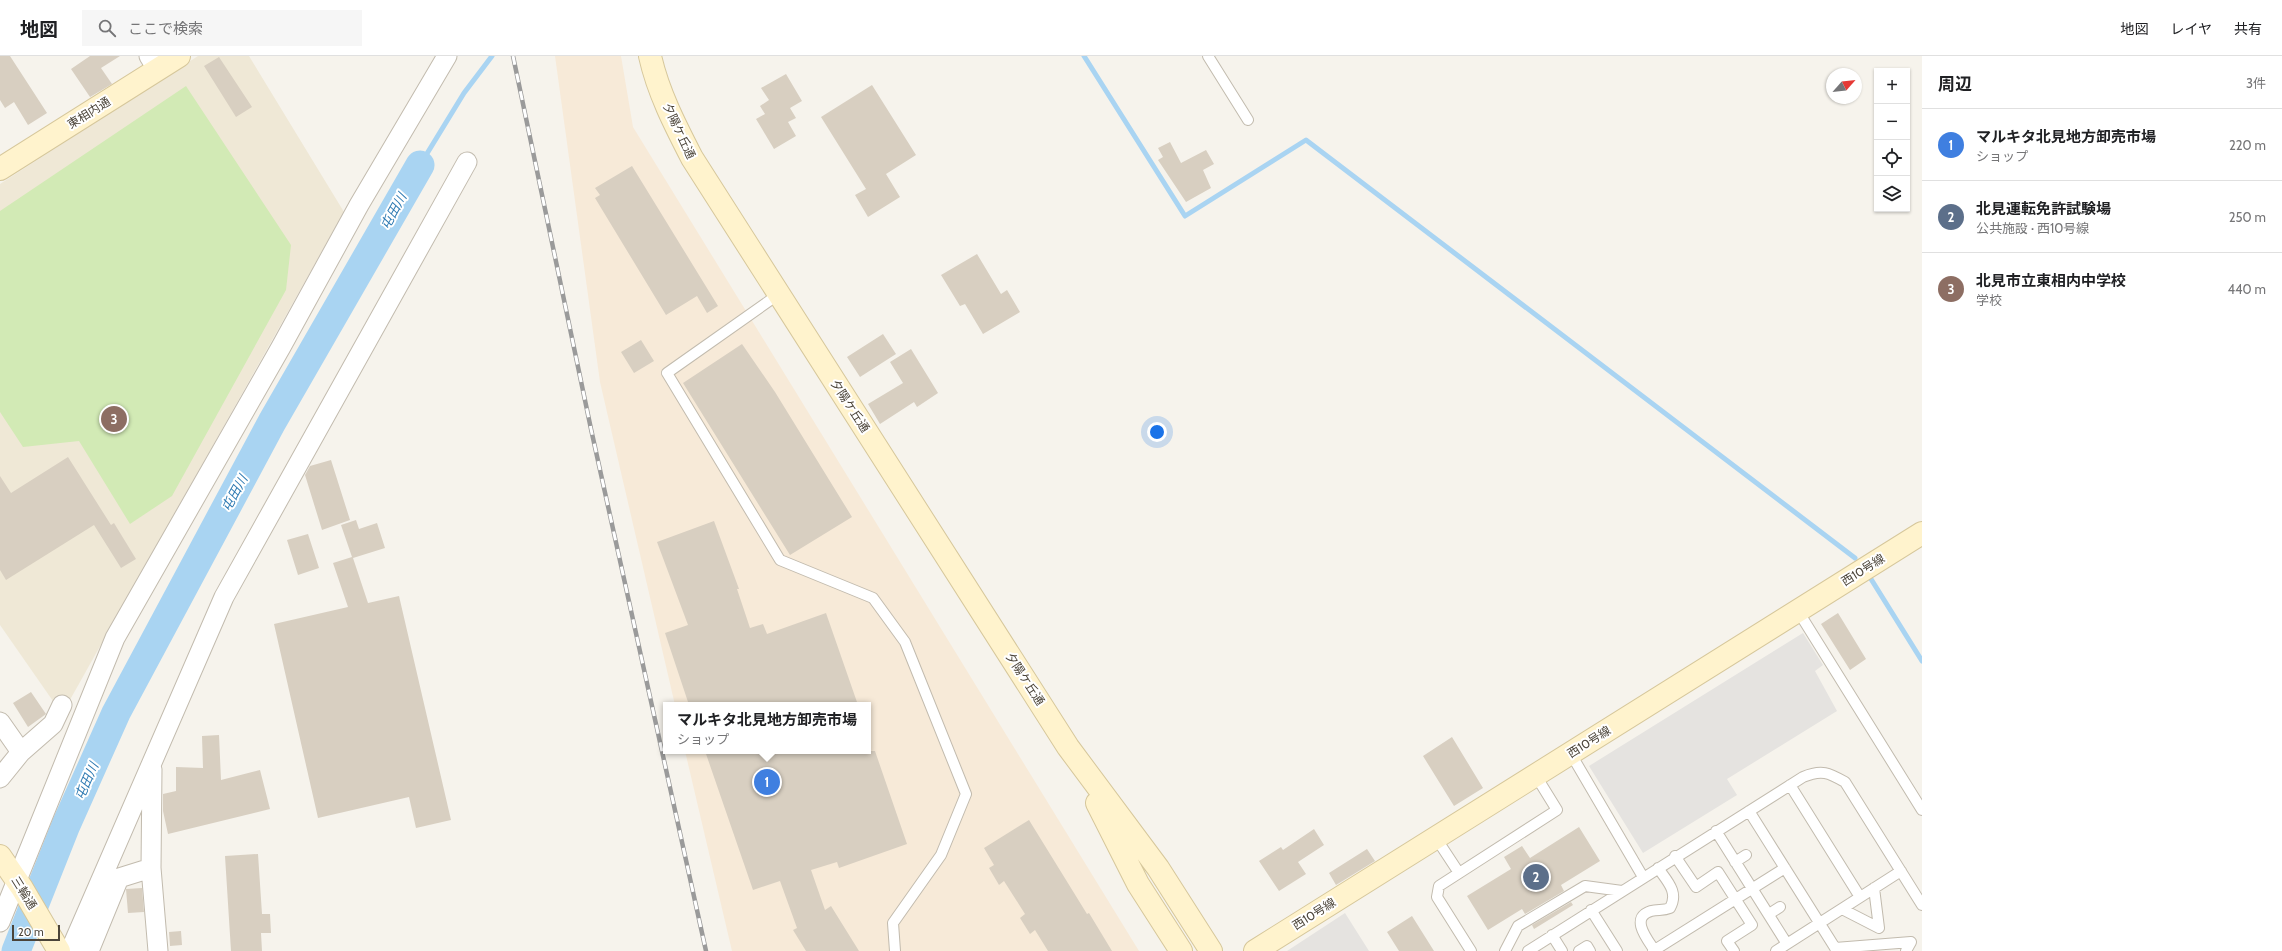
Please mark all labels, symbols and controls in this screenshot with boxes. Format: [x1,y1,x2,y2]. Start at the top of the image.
search box [82,10,362,46]
icon: search [96,17,118,39]
text: 地図 [20,18,58,41]
text: ここで検索 [128,20,203,38]
text: 地図 [2120,20,2148,38]
text: レイヤ [2170,20,2212,38]
text: 共有 [2234,20,2262,38]
north arrow [1826,68,1862,104]
map controls [1874,68,1910,212]
button: + [1874,68,1910,104]
text: 周辺 [1938,74,1972,94]
text: 3件 [2246,75,2266,91]
street label: 東相内通 [64,93,113,132]
street label: 夕陽ケ丘通 [660,100,699,161]
button: − [1874,104,1910,140]
text: マルキタ北見地方卸売市場 [1976,128,2156,146]
text: 1 [1949,137,1953,153]
text: 220 m [2229,137,2266,153]
button: locate [1874,140,1910,176]
text: ショップ [1976,148,2028,164]
button: layers [1874,176,1910,212]
water label: 屯田川 [377,188,410,232]
text: 北見運転免許試験場 [1976,200,2111,218]
text: 2 [1948,209,1954,225]
text: 250 m [2229,209,2266,225]
text: 公共施設 · 西10号線 [1976,220,2089,236]
text: 北見市立東相内中学校 [1976,272,2126,290]
text: 3 [1947,281,1955,297]
text: 440 m [2228,281,2266,297]
text: 学校 [1976,292,2002,308]
street label: 夕陽ケ丘通 [828,376,873,435]
pin: 3 [101,404,127,434]
your location [1147,422,1167,442]
water label: 屯田川 [218,470,251,514]
street label: 西10号線 [1838,550,1887,589]
street label: 夕陽ケ丘通 [1003,649,1048,708]
popup [663,702,871,754]
text: マルキタ北見地方卸売市場 [677,711,857,729]
street label: 西10号線 [1564,722,1613,761]
text: ショップ [677,731,729,747]
water label: 屯田川 [71,758,102,802]
pin: 1 [754,767,780,797]
pin: 2 [1523,862,1549,892]
street label: 三輪通 [9,873,40,912]
street label: 西10号線 [1289,894,1338,933]
scale bar [12,923,60,942]
text: 20 m [18,925,44,939]

